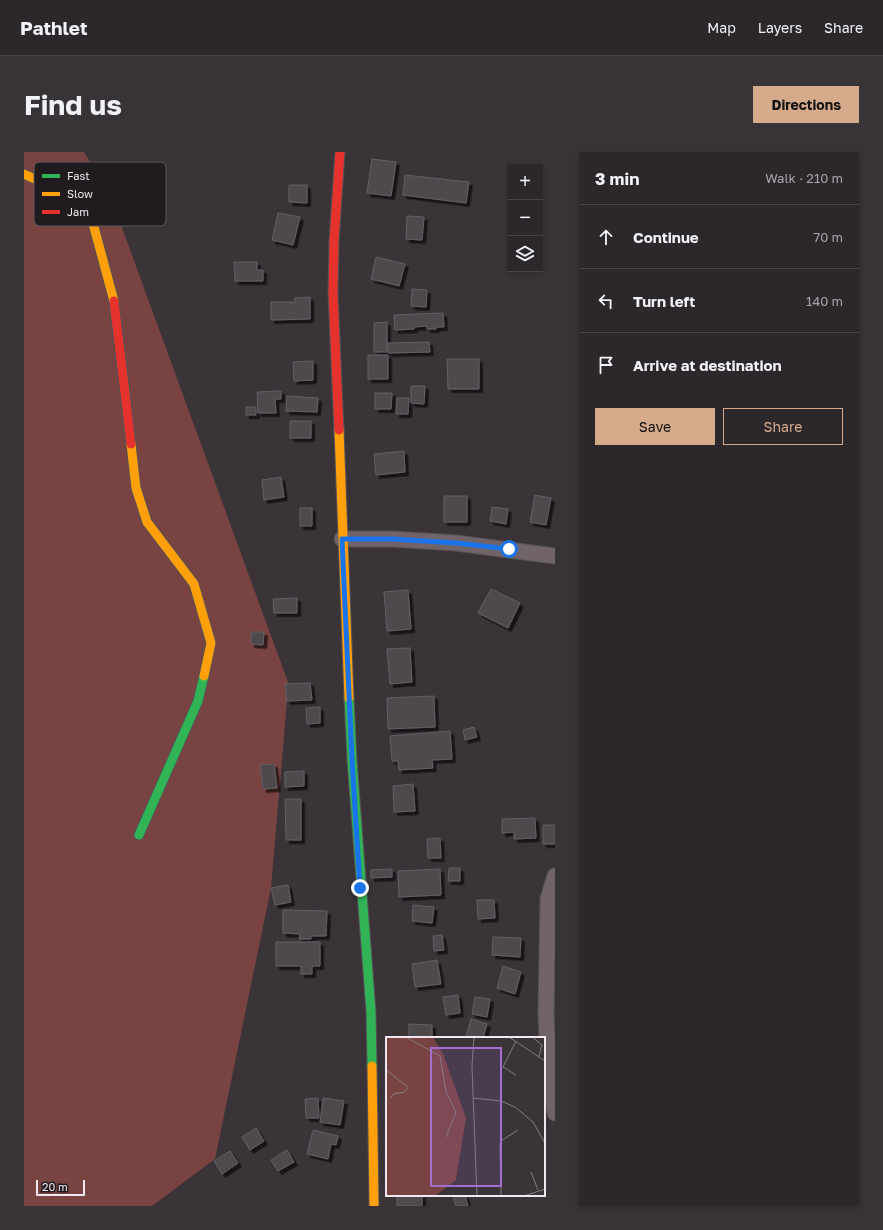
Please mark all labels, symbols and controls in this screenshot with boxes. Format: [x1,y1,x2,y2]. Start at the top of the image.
text: Pathlet [20,16,88,39]
text: Map [707,19,736,36]
text: Layers [758,19,802,36]
text: Share [824,19,863,36]
button: Directions [753,86,859,123]
text: Find us [24,88,122,121]
legend [34,162,166,226]
map controls [507,164,543,272]
button: + [507,164,543,200]
text: 3 min [595,168,639,189]
text: Fast [67,169,90,182]
text: Walk · 210 m [765,170,843,186]
text: Slow [67,187,93,200]
button: − [507,200,543,236]
text: Jam [67,205,89,218]
icon: ahead [595,226,617,248]
text: Continue [633,228,699,246]
text: 70 m [813,229,843,245]
button: layers [507,236,543,272]
icon: left [595,290,617,312]
text: Turn left [633,292,695,310]
text: 140 m [806,293,843,309]
icon: arrive [595,354,617,376]
text: Arrive at destination [633,356,782,374]
button: Save [595,408,715,445]
button: Share [723,408,843,445]
route start [500,540,518,558]
route end [351,879,369,897]
inset map [386,1037,545,1196]
scale bar [36,1178,85,1197]
text: 20 m [42,1180,68,1193]

